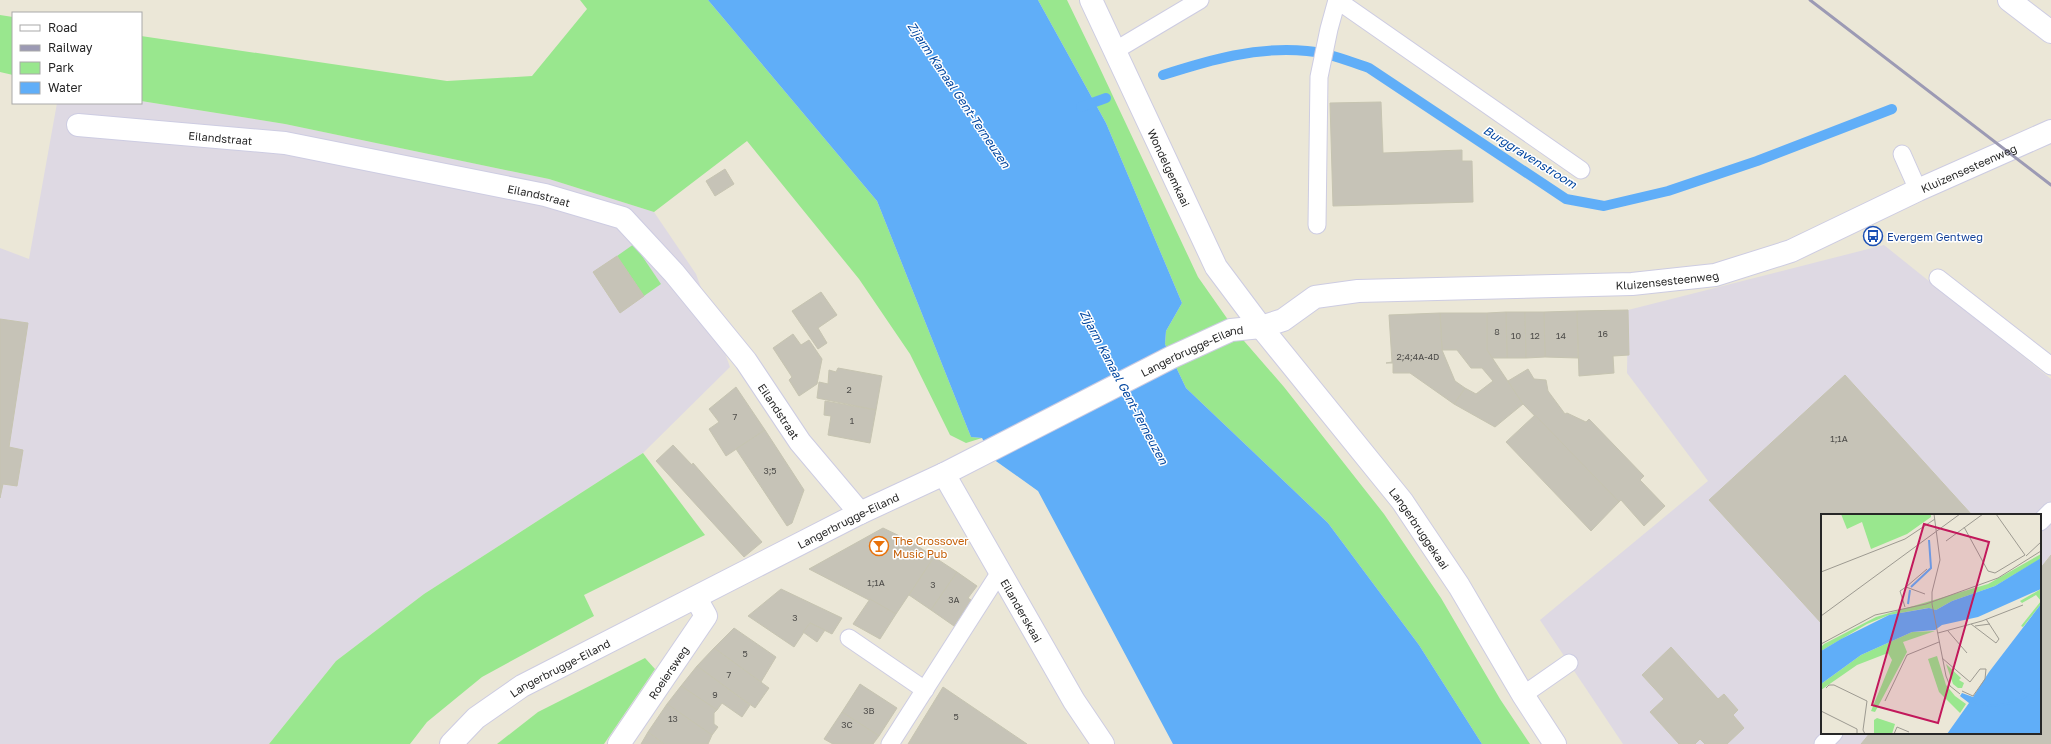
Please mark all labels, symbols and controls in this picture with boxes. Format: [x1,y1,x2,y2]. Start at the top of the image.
legend [12,12,142,104]
water label: Zijarm Kanaal Gent-Terneuzen [904,19,1014,171]
text: Road [48,20,77,35]
text: Railway [48,40,93,55]
text: Park [48,60,74,75]
text: Water [48,80,82,95]
water label: Burggravenstroom [1481,122,1581,193]
street label: Wondelgemkaai [1146,127,1193,209]
street label: Eilandstraat [188,128,253,147]
street label: Kluizensesteenweg [1919,141,2018,195]
street label: Eilandstraat [506,181,572,209]
bus stop icon: Evergem Gentweg [1862,225,1884,247]
place label: Evergem Gentweg [1887,230,1983,243]
street label: Kluizensesteenweg [1615,268,1720,291]
water label: Zijarm Kanaal Gent-Terneuzen [1077,307,1172,467]
street label: Langerbrugge-Eiland [1138,322,1244,379]
house number: 8 [1494,326,1500,337]
house number: 16 [1598,328,1608,339]
house number: 10 [1511,330,1521,341]
house number: 12 [1530,330,1540,341]
house number: 14 [1556,330,1566,341]
house number: 2;4;4A-4D [1397,351,1439,362]
street label: Eilandstraat [756,381,802,441]
house number: 2 [846,384,852,395]
house number: 7 [733,411,738,422]
house number: 1 [850,415,855,426]
house number: 1;1A [1830,433,1848,444]
house number: 3;5 [763,465,777,476]
street label: Langerbruggekaai [1387,485,1452,571]
street label: Langerbrugge-Eiland [795,489,901,551]
inset map [1821,514,2041,734]
place label: The Crossover Music Pub [893,534,969,560]
bar icon: The Crossover Music Pub [868,535,890,557]
street label: Eilanderskaai [999,576,1045,644]
house number: 1;1A [867,577,885,588]
house number: 3 [930,579,936,590]
house number: 3A [948,594,960,605]
house number: 3 [792,612,798,623]
street label: Langerbrugge-Eiland [507,636,612,699]
street label: Roeiersweg [645,643,691,701]
house number: 5 [742,648,748,659]
house number: 7 [727,669,732,680]
house number: 9 [712,689,718,700]
house number: 3B [863,705,875,716]
house number: 5 [953,711,959,722]
house number: 13 [668,713,678,724]
house number: 3C [841,719,853,730]

